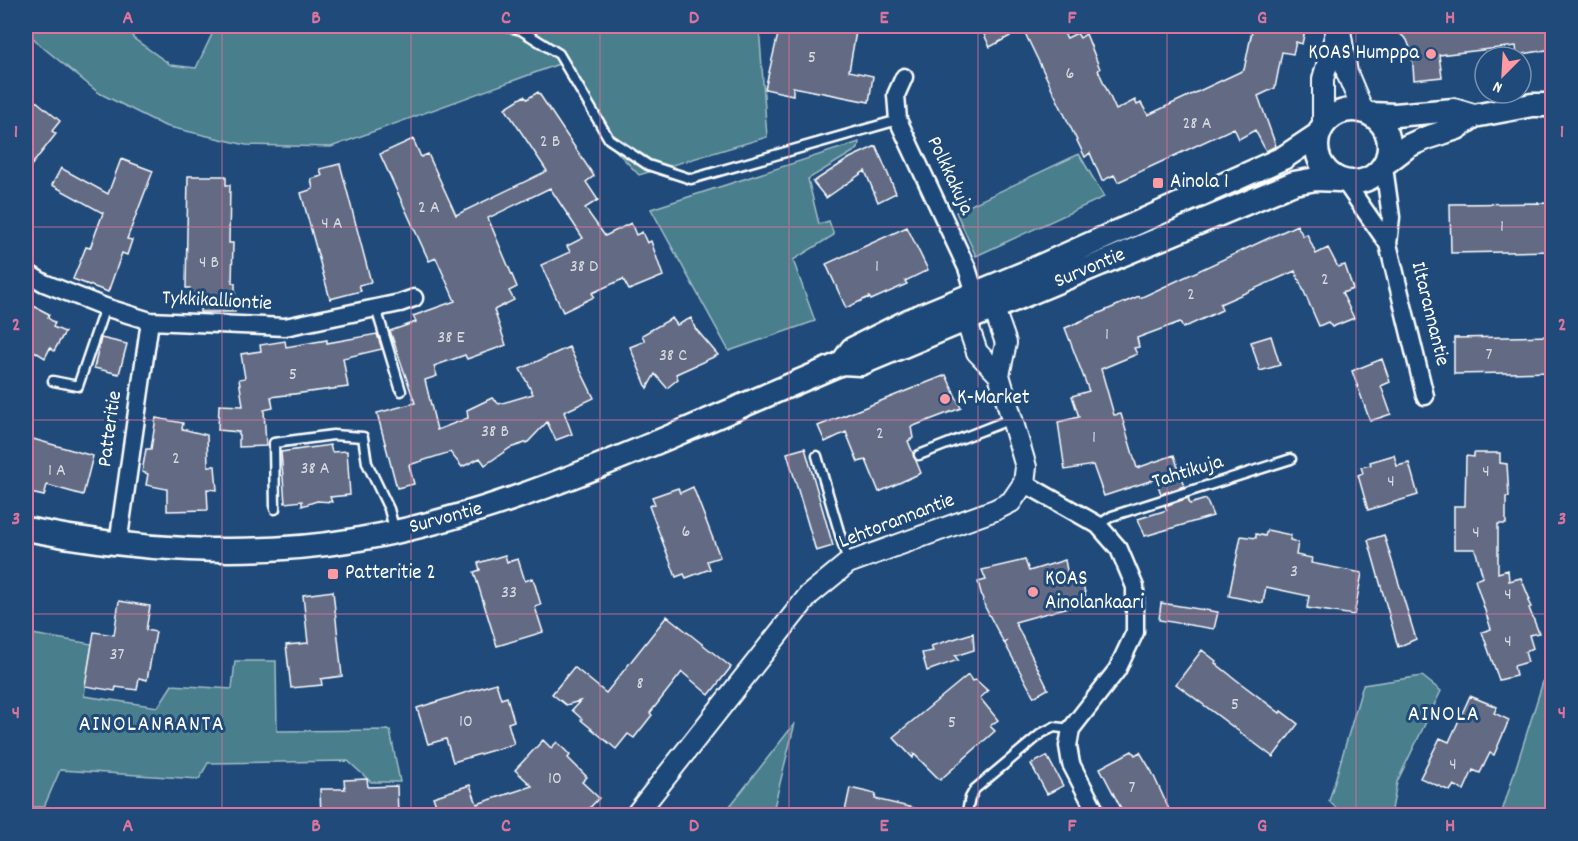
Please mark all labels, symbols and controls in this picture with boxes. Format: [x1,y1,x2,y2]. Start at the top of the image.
text: A [123,5,134,33]
text: B [311,5,321,33]
text: C [501,5,511,33]
text: D [689,5,700,33]
text: E [879,5,889,33]
text: F [1068,5,1078,33]
text: G [1257,5,1267,33]
text: H [1445,5,1455,33]
place label: KOAS Humppa [1308,39,1420,69]
north arrow [1473,45,1533,105]
house number: 5 [808,46,816,71]
marker: KOAS Humppa [1424,47,1438,61]
house number: 6 [1066,62,1074,87]
text: N [1490,74,1506,99]
house number: 28 A [1182,112,1212,137]
text: 1 [14,119,18,147]
text: 1 [1560,119,1564,147]
house number: 2 B [540,130,560,155]
street label: Polkkakuja [918,132,981,221]
place label: Ainola 1 [1170,168,1229,198]
marker: Ainola 1 [1151,176,1165,190]
house number: 2 A [418,196,440,221]
house number: 4 A [321,212,343,237]
house number: 1 [1500,215,1504,240]
street label: Survontie [1050,241,1130,297]
house number: 4 B [199,251,219,276]
house number: 38 D [570,255,598,280]
house number: 1 [875,255,879,280]
street label: Iltarannantie [1402,259,1456,369]
house number: 2 [1321,268,1329,293]
house number: 2 [1187,283,1195,308]
street label: Tykkikalliontie [161,284,273,320]
text: 2 [12,312,20,340]
text: 2 [1558,312,1566,340]
house number: 1 [1105,323,1109,348]
house number: 38 E [437,326,465,351]
house number: 7 [1486,343,1493,368]
house number: 38 C [659,344,687,369]
house number: 5 [289,363,297,388]
place label: K-Market [957,384,1030,414]
street label: Patteritie [91,389,131,469]
marker: K-Market [938,392,952,406]
house number: 38 B [481,420,509,445]
house number: 2 [876,422,884,447]
house number: 1 [1092,426,1096,451]
house number: 2 [172,447,180,472]
street label: Tahtikuja [1149,448,1228,498]
house number: 38 A [300,457,330,482]
house number: 1 A [48,459,66,484]
house number: 4 [1482,460,1490,485]
house number: 4 [1387,470,1395,495]
street label: Lehtorannantie [835,486,959,558]
street label: Survontie [406,495,486,543]
text: 3 [12,506,20,534]
text: 3 [1558,506,1566,534]
house number: 6 [682,520,690,545]
house number: 4 [1472,521,1480,546]
place label: Patteritie 2 [345,559,436,589]
house number: 3 [1290,560,1298,585]
place label: KOAS Ainolankaari [1045,565,1144,619]
marker: Patteritie 2 [326,567,340,581]
house number: 33 [501,581,517,606]
house number: 4 [1504,583,1512,608]
marker: KOAS Ainolankaari [1026,585,1040,599]
house number: 4 [1504,630,1512,655]
house number: 37 [110,643,125,668]
house number: 8 [636,672,644,697]
house number: 5 [1231,693,1239,718]
text: 4 [12,700,20,728]
district label: AINOLA [1408,700,1480,731]
text: 4 [1558,700,1566,728]
district label: AINOLANRANTA [79,710,225,741]
house number: 10 [459,710,473,735]
house number: 5 [948,711,956,736]
house number: 4 [1449,753,1457,778]
house number: 10 [548,767,562,792]
house number: 7 [1129,776,1136,801]
text: A [123,813,134,841]
text: B [311,813,321,841]
text: C [501,813,511,841]
text: D [689,813,700,841]
text: E [879,813,889,841]
text: F [1068,813,1078,841]
text: G [1257,813,1267,841]
text: H [1445,813,1455,841]

